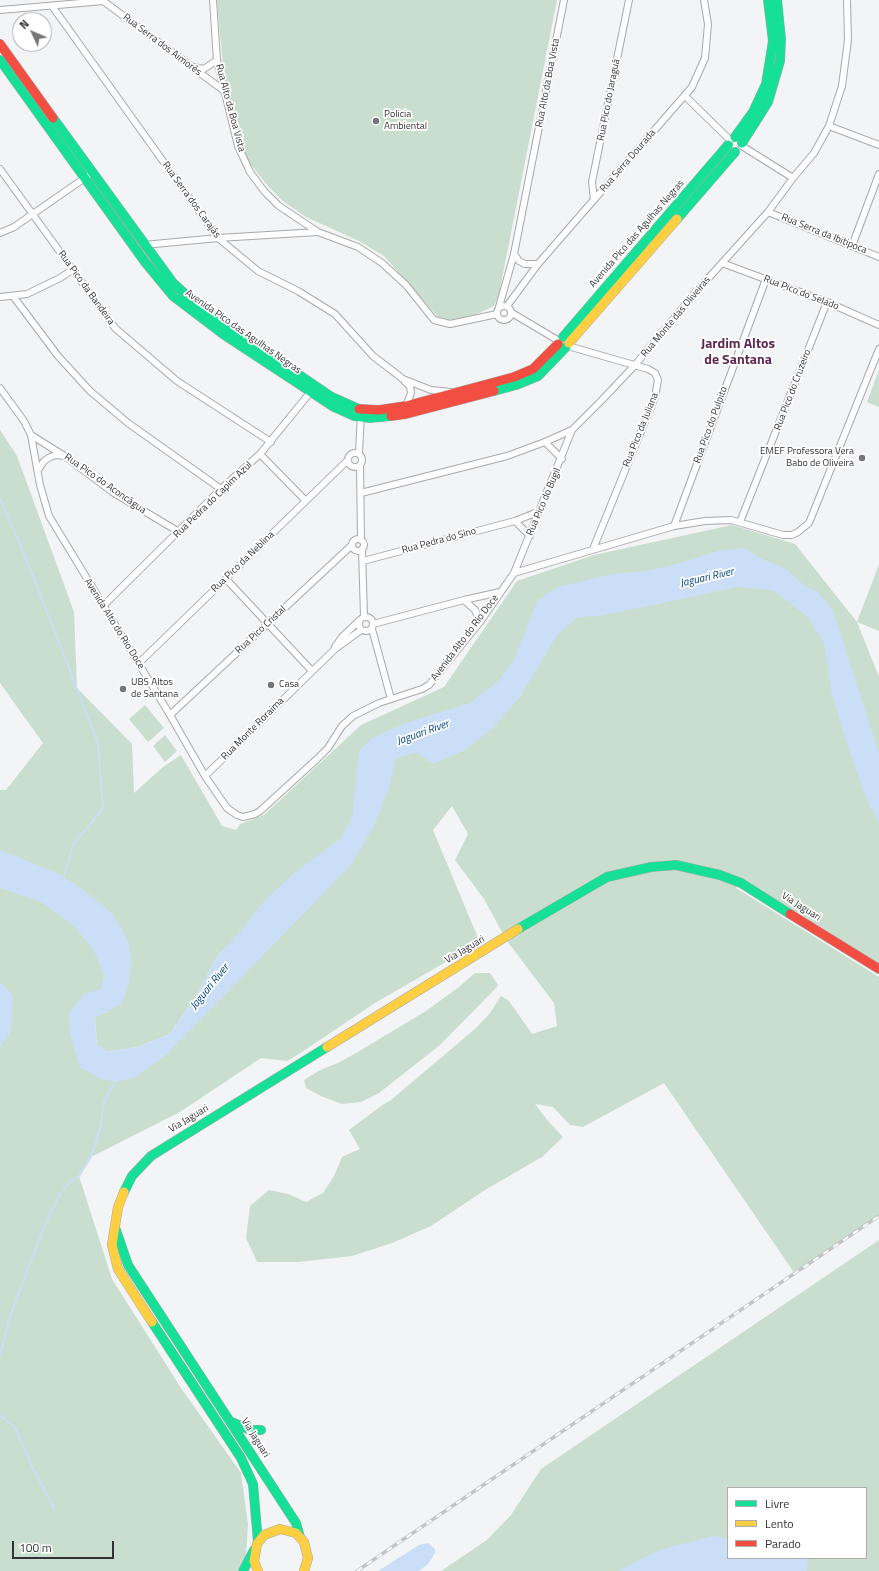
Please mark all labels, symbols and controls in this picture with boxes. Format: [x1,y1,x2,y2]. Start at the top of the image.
street label: Rua Serra dos Aimorés [120,11,204,79]
north arrow [12,12,52,52]
text: N [16,16,32,33]
street label: Rua Alto da Boa Vista [534,38,562,128]
street label: Rua Pico do Jaraguá [595,58,623,142]
street label: Rua Alto da Boa Vista [213,63,247,153]
place label: Policia Ambiental [384,109,427,132]
marker: Policia Ambiental [371,116,381,126]
street label: Rua Serra Dourada [598,127,658,195]
street label: Rua Serra dos Carajás [159,159,223,241]
street label: Avenida Pico das Agulhas Negras [587,178,687,290]
street label: Rua Serra da Ibitipoca [779,211,869,257]
street label: Rua Pico da Bandeira [55,249,117,327]
street label: Rua Pico do Selado [762,273,840,313]
street label: Rua Monte das Oliveiras [639,274,713,360]
street label: Avenida Pico das Agulhas Negras [183,287,303,377]
district label: Jardim Altos de Santana [701,337,775,370]
street label: Rua Pico do Cruzeiro [772,348,814,432]
street label: Rua Pico do Pulpito [691,385,731,465]
street label: Rua Pico da Juliana [621,391,661,469]
place label: EMEF Professora Vera Babo de Oliveira [760,446,854,470]
street label: Rua Pico do Aconcágua [62,451,148,517]
marker: EMEF Professora Vera Babo de Oliveira [857,453,867,463]
street label: Rua Pedra do Capim Azul [171,459,255,541]
street label: Rua Pico do Bugil [524,466,564,538]
street label: Rua Pedra do Sino [400,525,478,557]
street label: Rua Pico da Neblina [209,529,277,595]
water label: Jaguari River [679,565,735,591]
street label: Avenida Alto do Rio Doce [81,576,147,672]
street label: Avenida Alto do Rio Doce [429,593,501,683]
street label: Rua Pico Cristal [233,603,289,657]
place label: UBS Altos de Santana [131,677,178,700]
place label: Casa [279,679,299,691]
marker: Casa [266,680,276,690]
marker: UBS Altos de Santana [118,684,128,694]
street label: Rua Monte Roraima [219,695,287,763]
water label: Jaguari River [395,717,451,749]
street label: Via Jaguari [779,890,823,924]
street label: Via Jaguari [443,933,487,967]
water label: Jaguari River [188,962,232,1012]
street label: Via Jaguari [167,1102,211,1136]
street label: Via Jaguari [238,1416,272,1460]
legend [727,1487,867,1559]
text: Livre [765,1494,789,1513]
text: Lento [765,1514,794,1533]
scale bar [14,1533,116,1559]
text: Parado [765,1534,801,1553]
text: 100 m [19,1538,52,1557]

